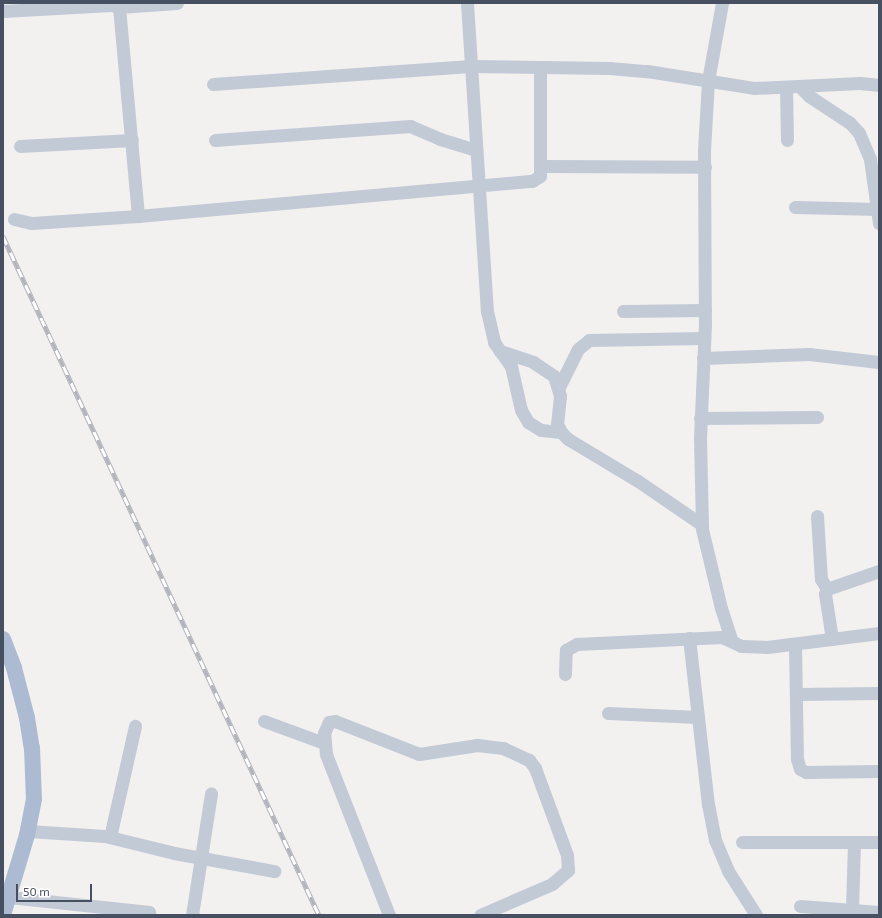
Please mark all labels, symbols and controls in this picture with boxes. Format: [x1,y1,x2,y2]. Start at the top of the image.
scale bar [18,876,94,902]
text: 50 m [23,884,50,898]

